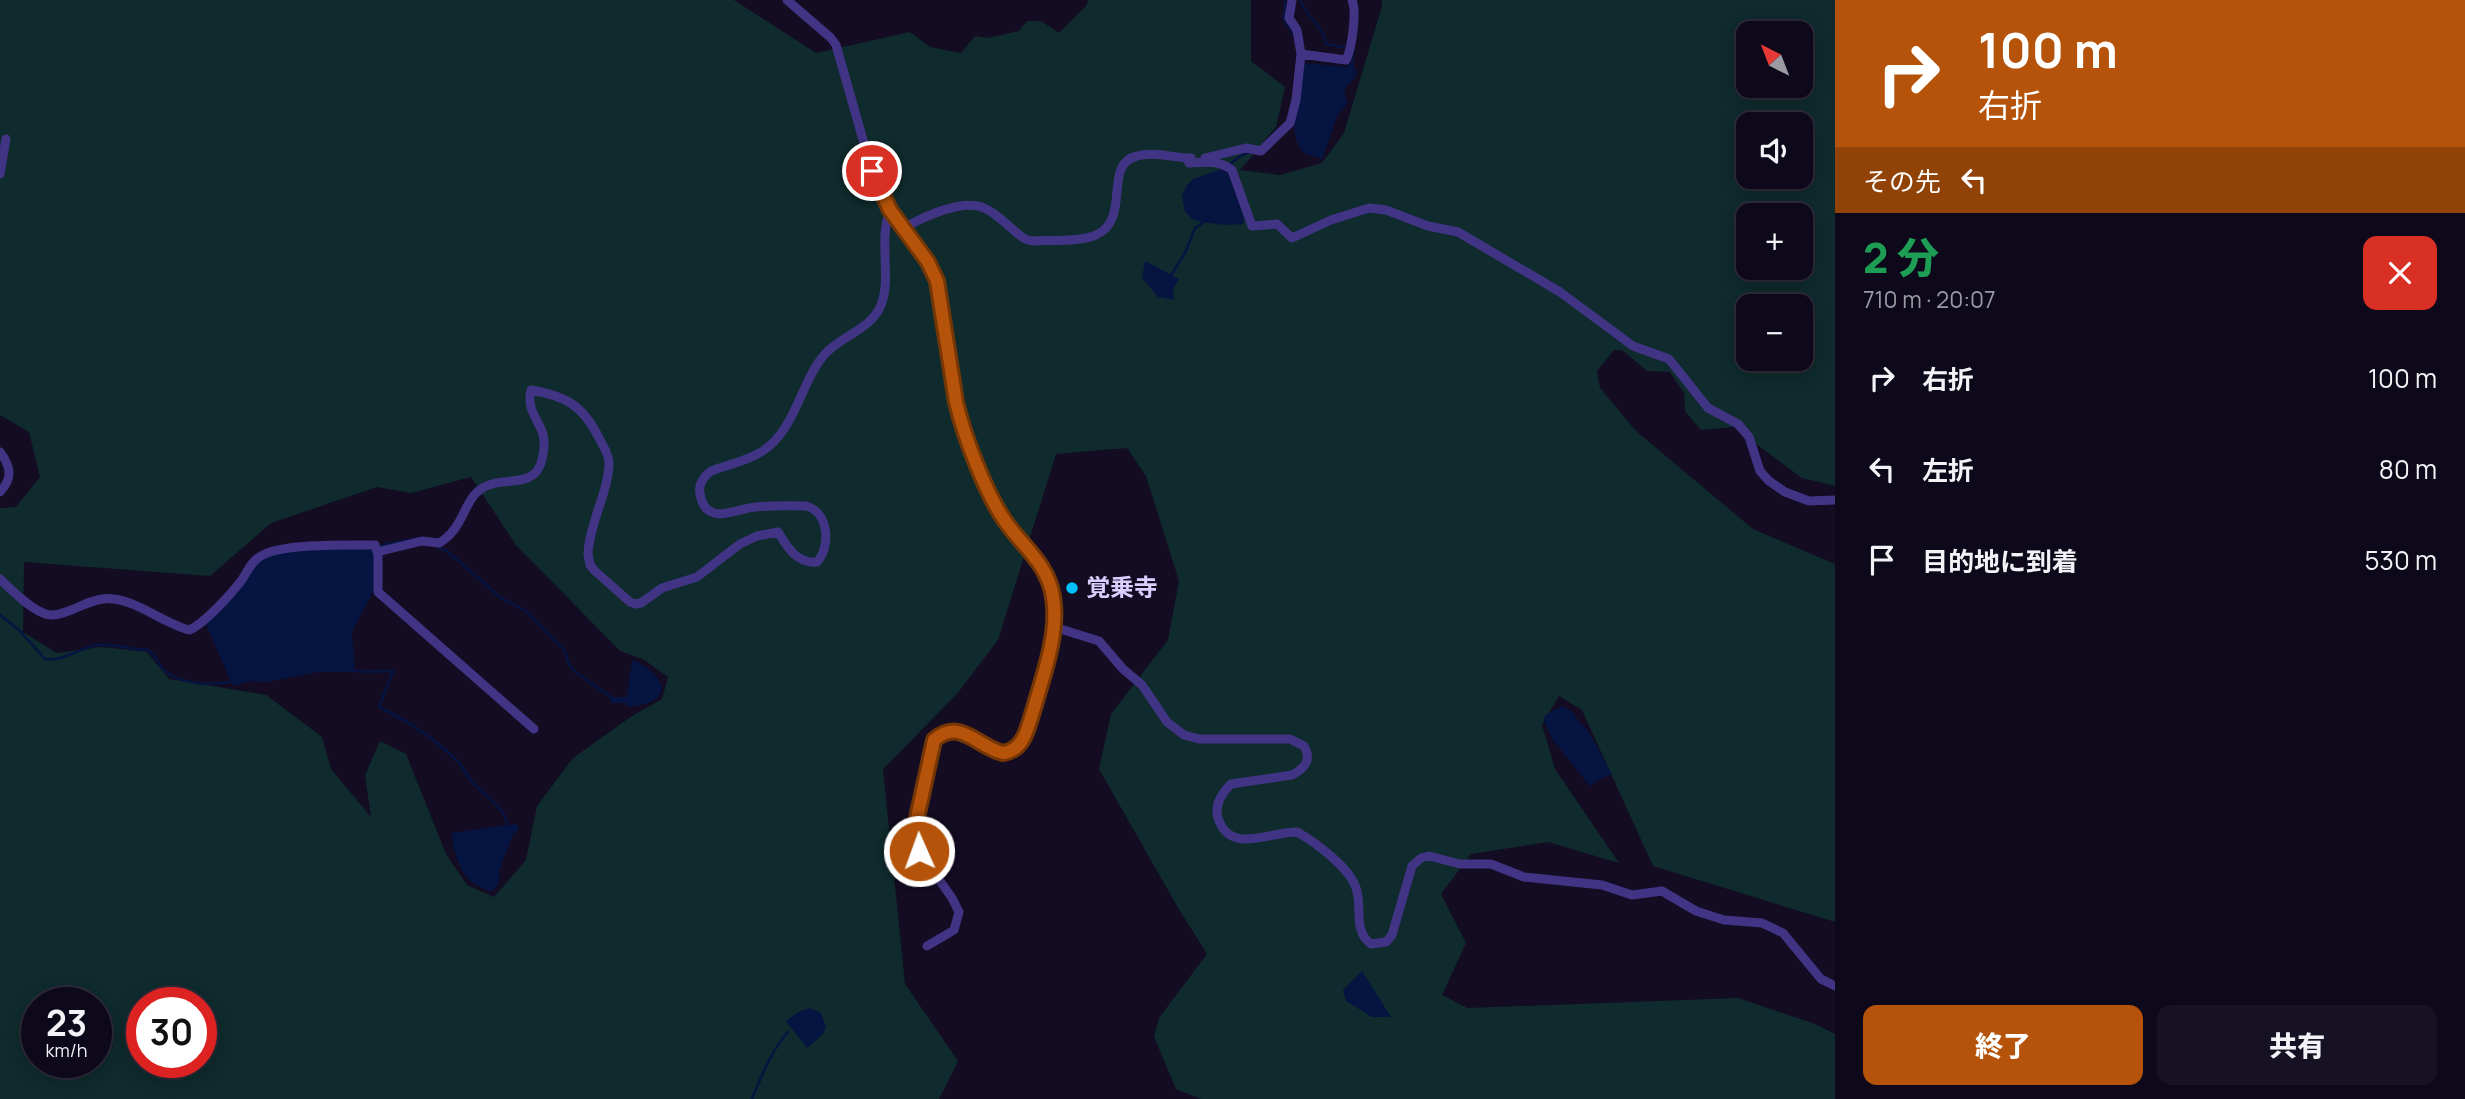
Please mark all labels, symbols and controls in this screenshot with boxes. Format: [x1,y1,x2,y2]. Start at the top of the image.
text: 100 m [1978,16,2118,83]
north arrow [1736,21,1813,98]
map controls [1736,21,1813,371]
icon: right [1863,28,1954,119]
text: 右折 [1978,83,2042,127]
button: sound [1736,112,1813,189]
pin [842,141,902,201]
icon: arrive [853,152,891,190]
icon: left [1955,161,1993,199]
text: その先 [1863,163,1941,199]
button: + [1736,203,1813,280]
text: 2 分 [1863,228,1939,286]
button: close [2363,236,2437,310]
text: 710 m · 20:07 [1863,283,1996,315]
button: − [1736,294,1813,371]
icon: right [1863,359,1901,397]
text: 100 m [2368,360,2437,396]
text: 右折 [1922,361,1974,397]
icon: left [1863,450,1901,488]
text: 80 m [2379,451,2437,487]
text: 左折 [1922,452,1974,488]
icon: arrive [1863,541,1901,579]
text: 530 m [2364,542,2437,578]
text: 目的地に到着 [1922,543,2078,579]
place label: 覚乗寺 [1086,570,1158,603]
marker: 覚乗寺 [1064,580,1080,596]
position arrow [882,814,956,888]
speed limit sign: 30 [126,987,217,1078]
text: 23 [46,999,87,1047]
button: 終了 [1863,1005,2143,1085]
button: 共有 [2157,1005,2437,1085]
text: km/h [46,1038,87,1062]

